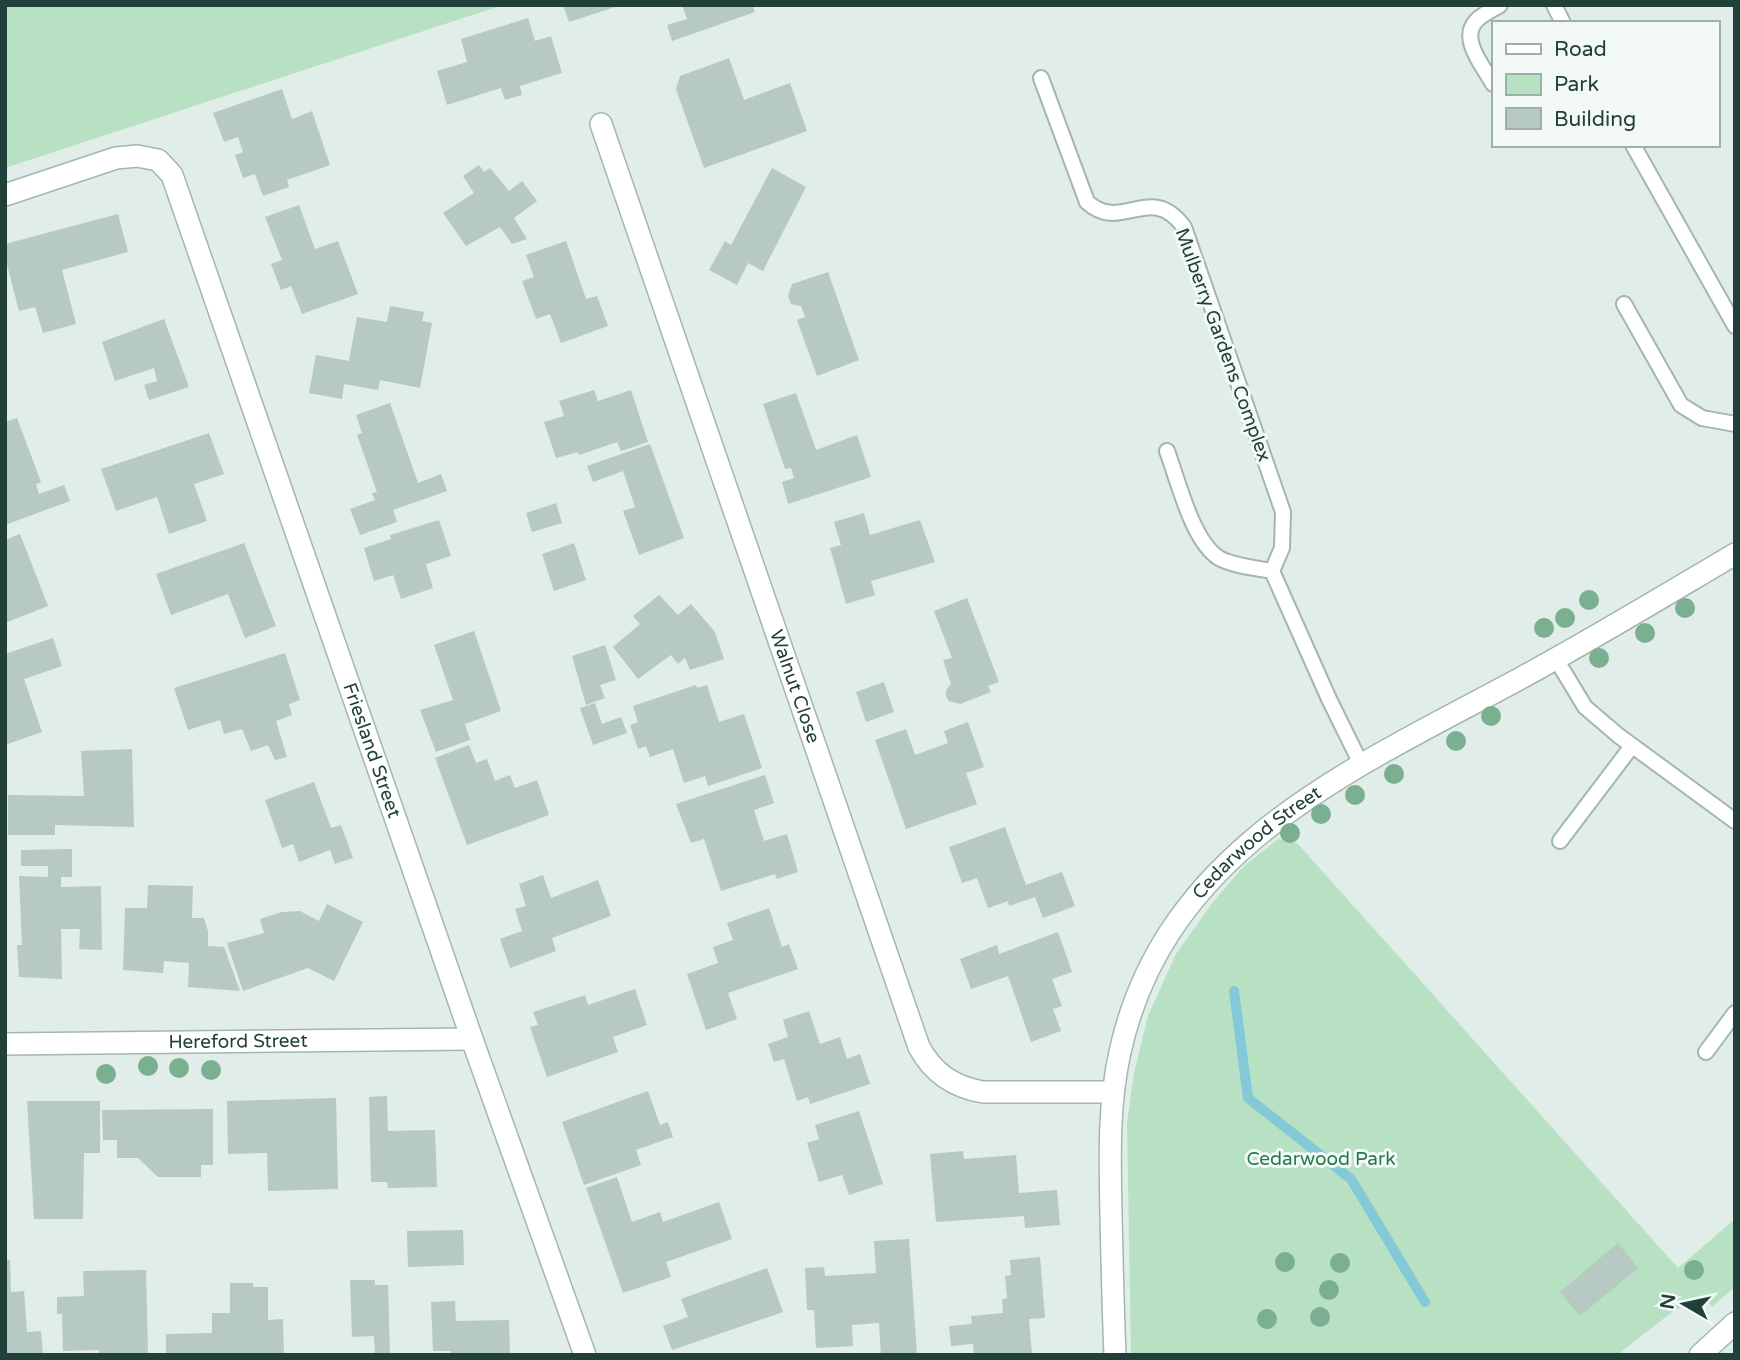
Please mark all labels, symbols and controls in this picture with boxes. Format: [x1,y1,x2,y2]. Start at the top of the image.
legend [1492,21,1719,147]
text: Road [1554,37,1607,62]
text: Park [1554,72,1599,97]
text: Building [1554,107,1636,132]
street label: Mulberry Gardens Complex [1170,225,1276,465]
street label: Walnut Close [765,627,825,746]
street label: Friesland Street [338,680,405,821]
street label: Cedarwood Street [1188,781,1325,904]
street label: Hereford Street [168,1030,308,1053]
park label: Cedarwood Park [1246,1148,1396,1170]
north arrow [1649,1269,1719,1339]
text: N [1656,1292,1680,1311]

